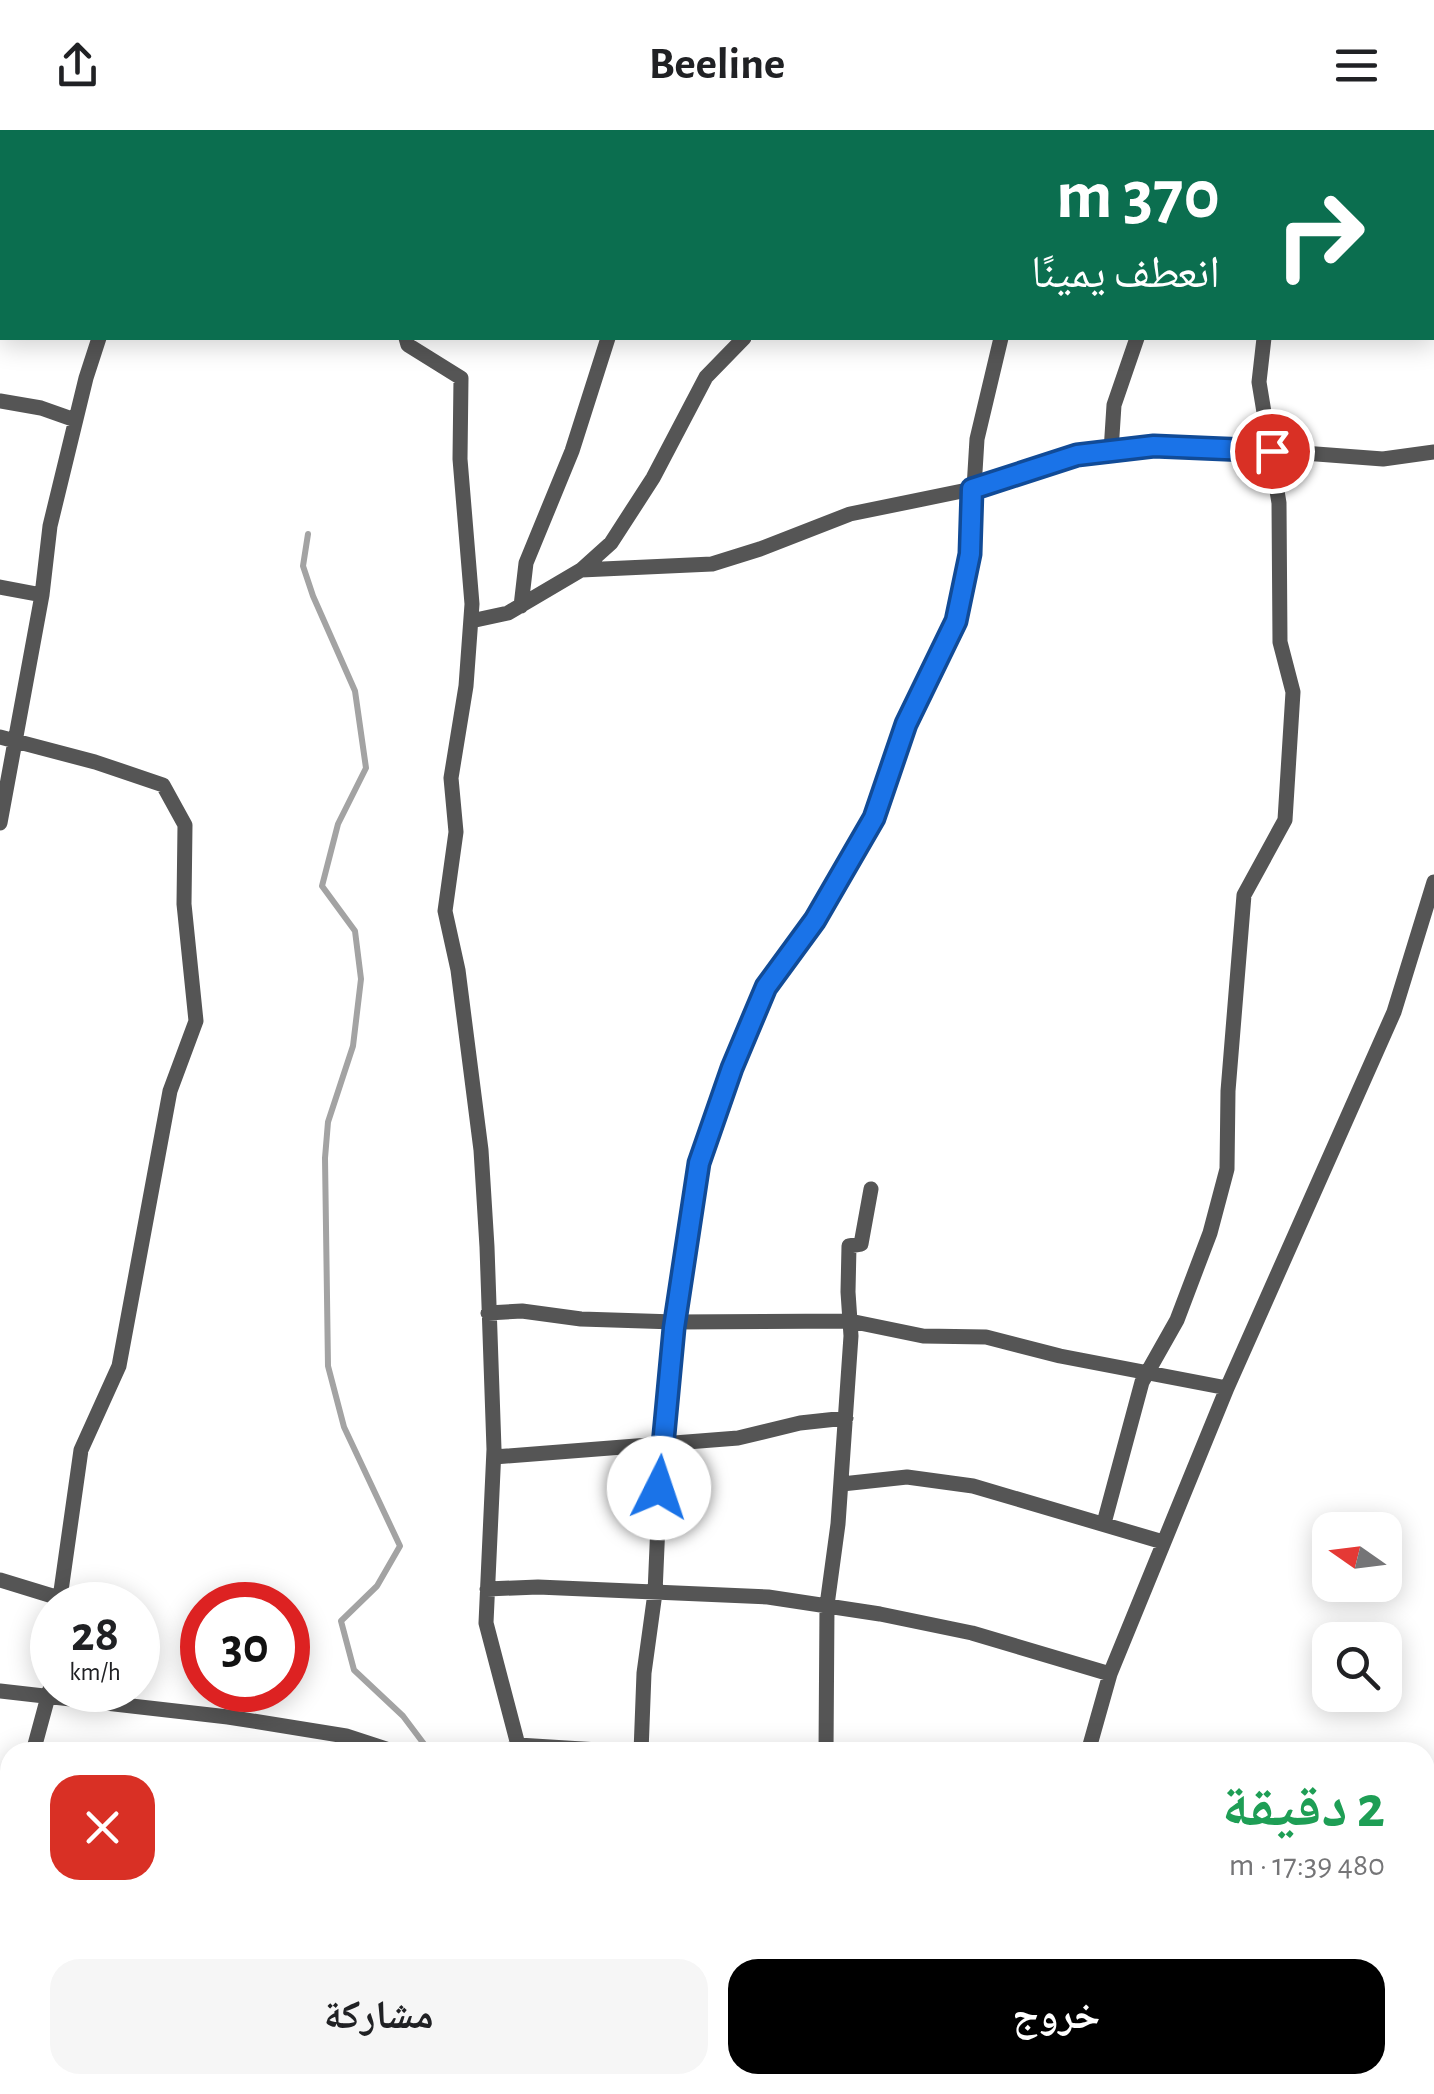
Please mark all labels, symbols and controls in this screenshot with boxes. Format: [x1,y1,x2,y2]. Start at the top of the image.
icon: share [50,38,105,93]
icon: menu [1329,38,1384,93]
text: Beeline [649,42,785,87]
text: 370 m [1056,161,1220,231]
icon: right [1255,170,1385,300]
text: انعطف يمينًا [1031,251,1220,296]
pin [1230,409,1315,494]
icon: arrive [1245,424,1300,479]
position arrow [607,1436,711,1540]
north arrow [1312,1512,1402,1602]
map controls [1312,1512,1402,1712]
speed limit sign: 30 [180,1582,310,1712]
text: 28 [71,1610,119,1660]
button: search [1312,1622,1402,1712]
text: km/h [69,1660,121,1685]
button: close [50,1775,155,1880]
text: 2 دقيقة [1222,1778,1385,1838]
text: 480 m · 17:39 [1229,1849,1385,1881]
button: مشاركة [50,1959,708,2074]
button: خروج [728,1959,1385,2074]

